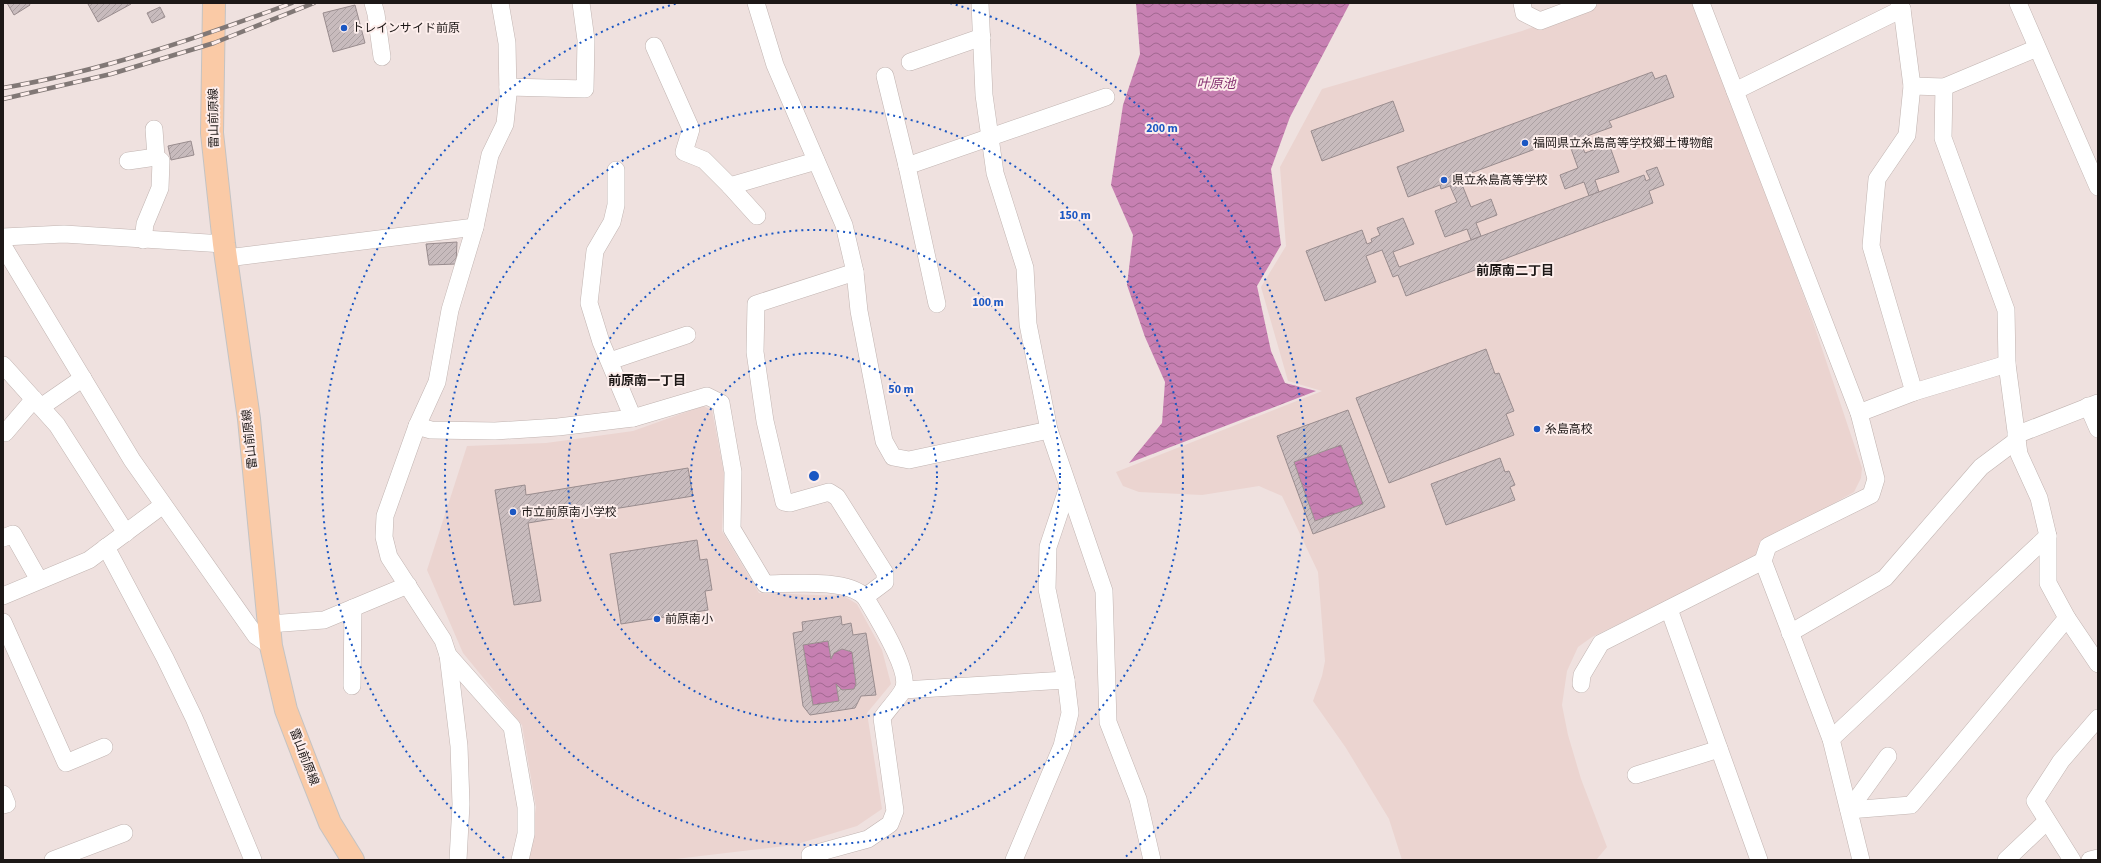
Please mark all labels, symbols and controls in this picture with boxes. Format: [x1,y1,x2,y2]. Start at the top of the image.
place label: トレインサイド前原 [352,20,460,37]
marker: トレインサイド前原 [339,23,349,33]
water label: 叶原池 [1196,75,1237,93]
street label: 雷山前原線 [205,88,223,148]
text: 200 m [1146,120,1178,137]
place label: 福岡県立糸島高等学校郷土博物館 [1533,135,1713,152]
marker: 福岡県立糸島高等学校郷土博物館 [1520,138,1530,148]
place label: 県立糸島高等学校 [1452,172,1548,189]
marker: 県立糸島高等学校 [1439,175,1449,185]
text: 150 m [1059,207,1091,224]
district label: 前原南二丁目 [1476,262,1554,280]
text: 100 m [972,294,1004,311]
district label: 前原南一丁目 [608,372,686,390]
text: 50 m [888,381,914,398]
street label: 雷山前原線 [238,408,262,470]
place label: 糸島高校 [1545,421,1593,438]
marker: 糸島高校 [1532,424,1542,434]
centre of rings [807,469,821,483]
place label: 市立前原南小学校 [521,504,617,521]
marker: 市立前原南小学校 [508,507,518,517]
place label: 前原南小 [665,611,713,628]
marker: 前原南小 [652,614,662,624]
street label: 雷山前原線 [285,726,323,788]

